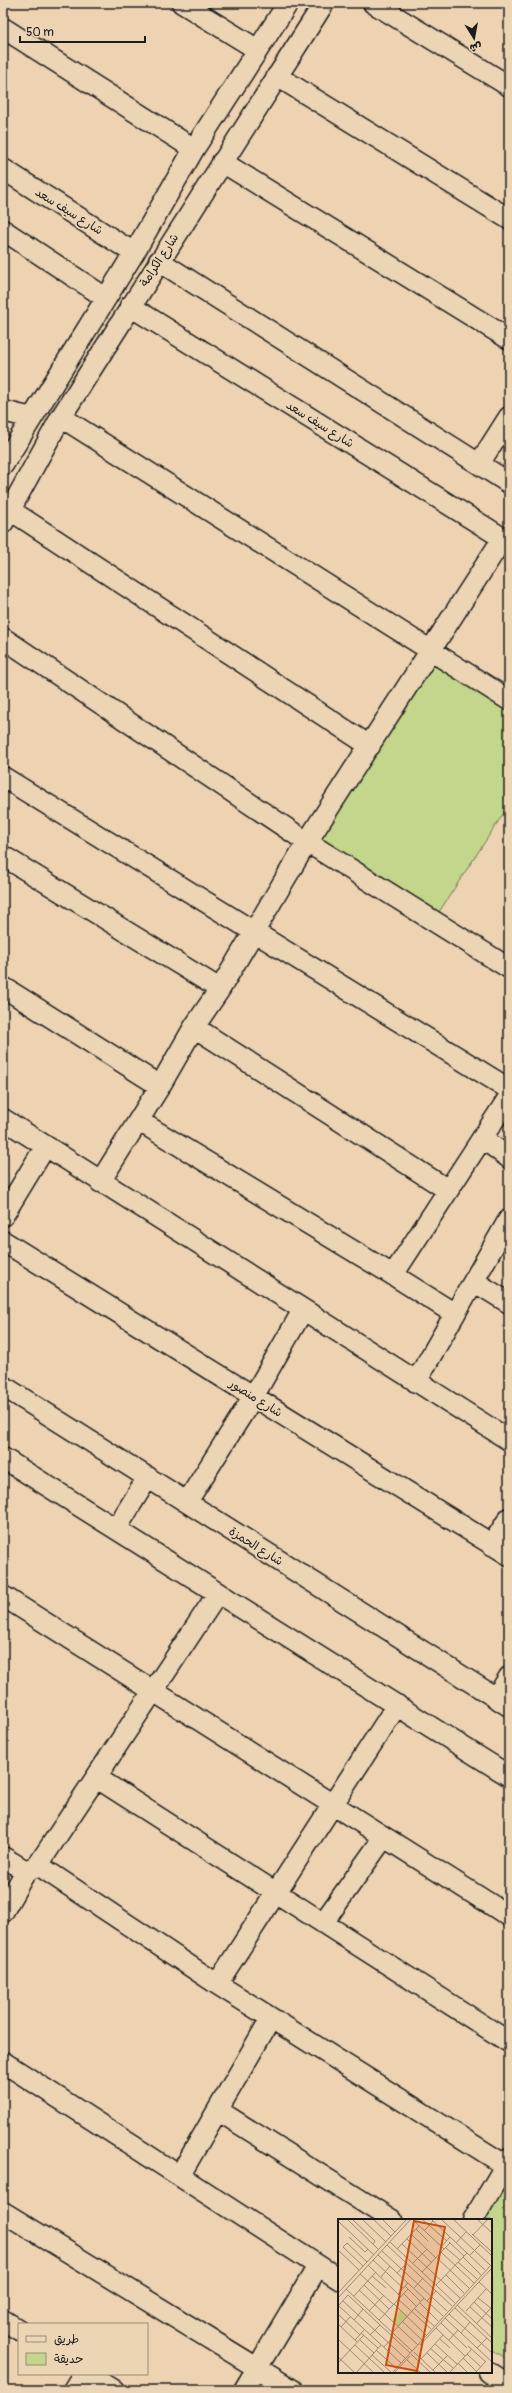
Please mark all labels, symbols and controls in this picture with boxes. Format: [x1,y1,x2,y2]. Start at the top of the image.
scale bar [20,18,145,44]
north arrow [454,18,494,58]
text: 50 m [26,25,54,40]
text: ش [469,40,483,55]
street label: شارع سيف سعد [31,185,105,239]
street label: شارع الكرامة [137,231,183,290]
street label: شارع سيف سعد [282,398,356,452]
street label: شارع منصور [225,1376,285,1421]
street label: شارع الحمزة [225,1524,286,1570]
inset map [338,2219,492,2373]
legend [18,2323,148,2375]
text: طريق [54,2332,79,2347]
text: حديقة [54,2352,83,2367]

